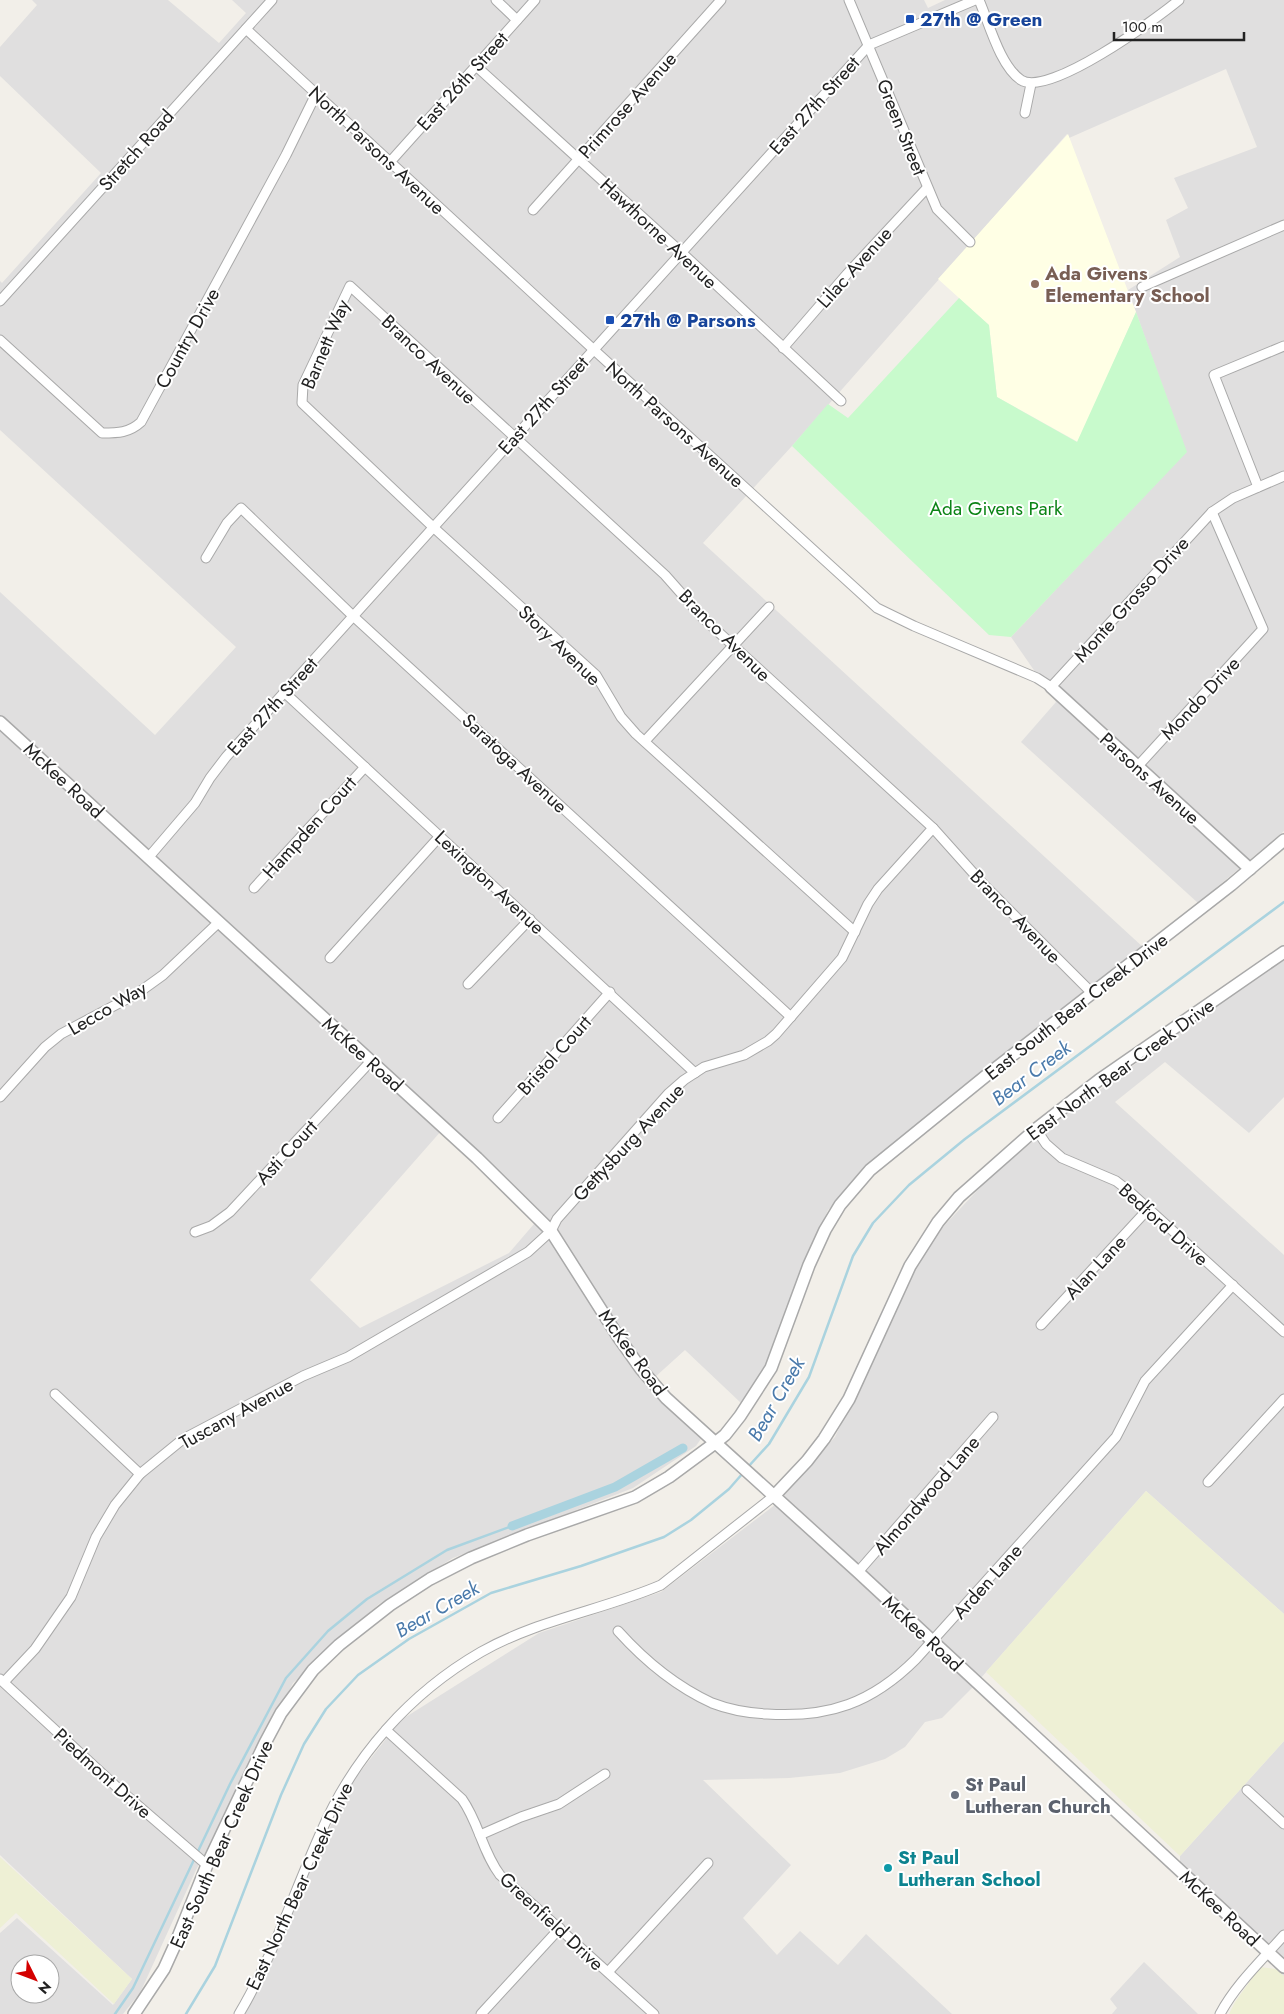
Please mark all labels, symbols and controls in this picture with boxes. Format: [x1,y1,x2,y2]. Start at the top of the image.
place label: 27th @ Green [920,6,1043,33]
scale bar [1114,10,1244,42]
marker: 27th @ Green [904,13,916,25]
text: 100 m [1122,16,1163,38]
street label: East 26th Street [411,26,514,137]
street label: Primrose Avenue [572,46,683,165]
street label: East 27th Street [763,50,866,160]
street label: Green Street [870,75,933,180]
street label: North Parsons Avenue [302,80,451,221]
street label: Stretch Road [92,104,180,197]
street label: Hawthorne Avenue [594,172,723,295]
street label: Lilac Avenue [811,221,898,314]
place label: Ada Givens Elementary School [1044,260,1210,309]
marker: Ada Givens Elementary School [1029,278,1041,290]
street label: Country Drive [149,283,226,393]
street label: Barnett Way [294,295,357,393]
place label: 27th @ Parsons [620,307,756,334]
street label: Branco Avenue [375,308,482,411]
marker: 27th @ Parsons [604,314,616,326]
street label: East 27th Street [492,350,595,460]
street label: North Parsons Avenue [600,355,750,494]
park label: Ada Givens Park [930,495,1063,522]
street label: Monte Grosso Drive [1068,530,1195,668]
street label: Branco Avenue [672,583,777,688]
street label: Story Avenue [512,599,607,692]
street label: East 27th Street [221,651,324,761]
street label: Mondo Drive [1155,651,1246,746]
street label: Saratoga Avenue [456,707,573,819]
street label: Parsons Avenue [1094,726,1206,831]
street label: McKee Road [18,736,110,825]
street label: Hampden Court [256,770,363,884]
street label: Lexington Avenue [429,824,551,941]
street label: Branco Avenue [964,864,1067,969]
street label: East South Bear Creek Drive [980,928,1172,1084]
street label: Lecco Way [63,975,152,1042]
street label: East North Bear Creek Drive [1021,992,1220,1147]
street label: Bristol Court [511,1009,598,1101]
street label: McKee Road [316,1011,409,1098]
water label: Bear Creek [987,1035,1075,1111]
street label: Gettysburg Avenue [567,1077,690,1207]
street label: Asti Court [249,1114,324,1191]
street label: Bedford Drive [1113,1177,1215,1272]
street label: Alan Lane [1058,1229,1132,1306]
street label: McKee Road [592,1304,673,1401]
water label: Bear Creek [741,1351,813,1447]
street label: Tuscany Avenue [174,1371,298,1456]
street label: Almondwood Lane [867,1430,986,1561]
street label: Arden Lane [946,1538,1029,1625]
water label: Bear Creek [390,1573,486,1645]
street label: McKee Road [877,1589,969,1678]
street label: Piedmont Drive [48,1722,158,1825]
street label: East South Bear Creek Drive [163,1736,280,1953]
place label: St Paul Lutheran Church [965,1771,1111,1820]
street label: East North Bear Creek Drive [239,1778,360,1994]
marker: St Paul Lutheran Church [949,1789,961,1801]
place label: St Paul Lutheran School [898,1844,1041,1893]
marker: St Paul Lutheran School [882,1862,894,1874]
street label: McKee Road [1174,1864,1266,1953]
street label: Greenfield Drive [494,1866,610,1977]
north arrow [10,1954,60,2004]
text: N [34,1977,56,1999]

